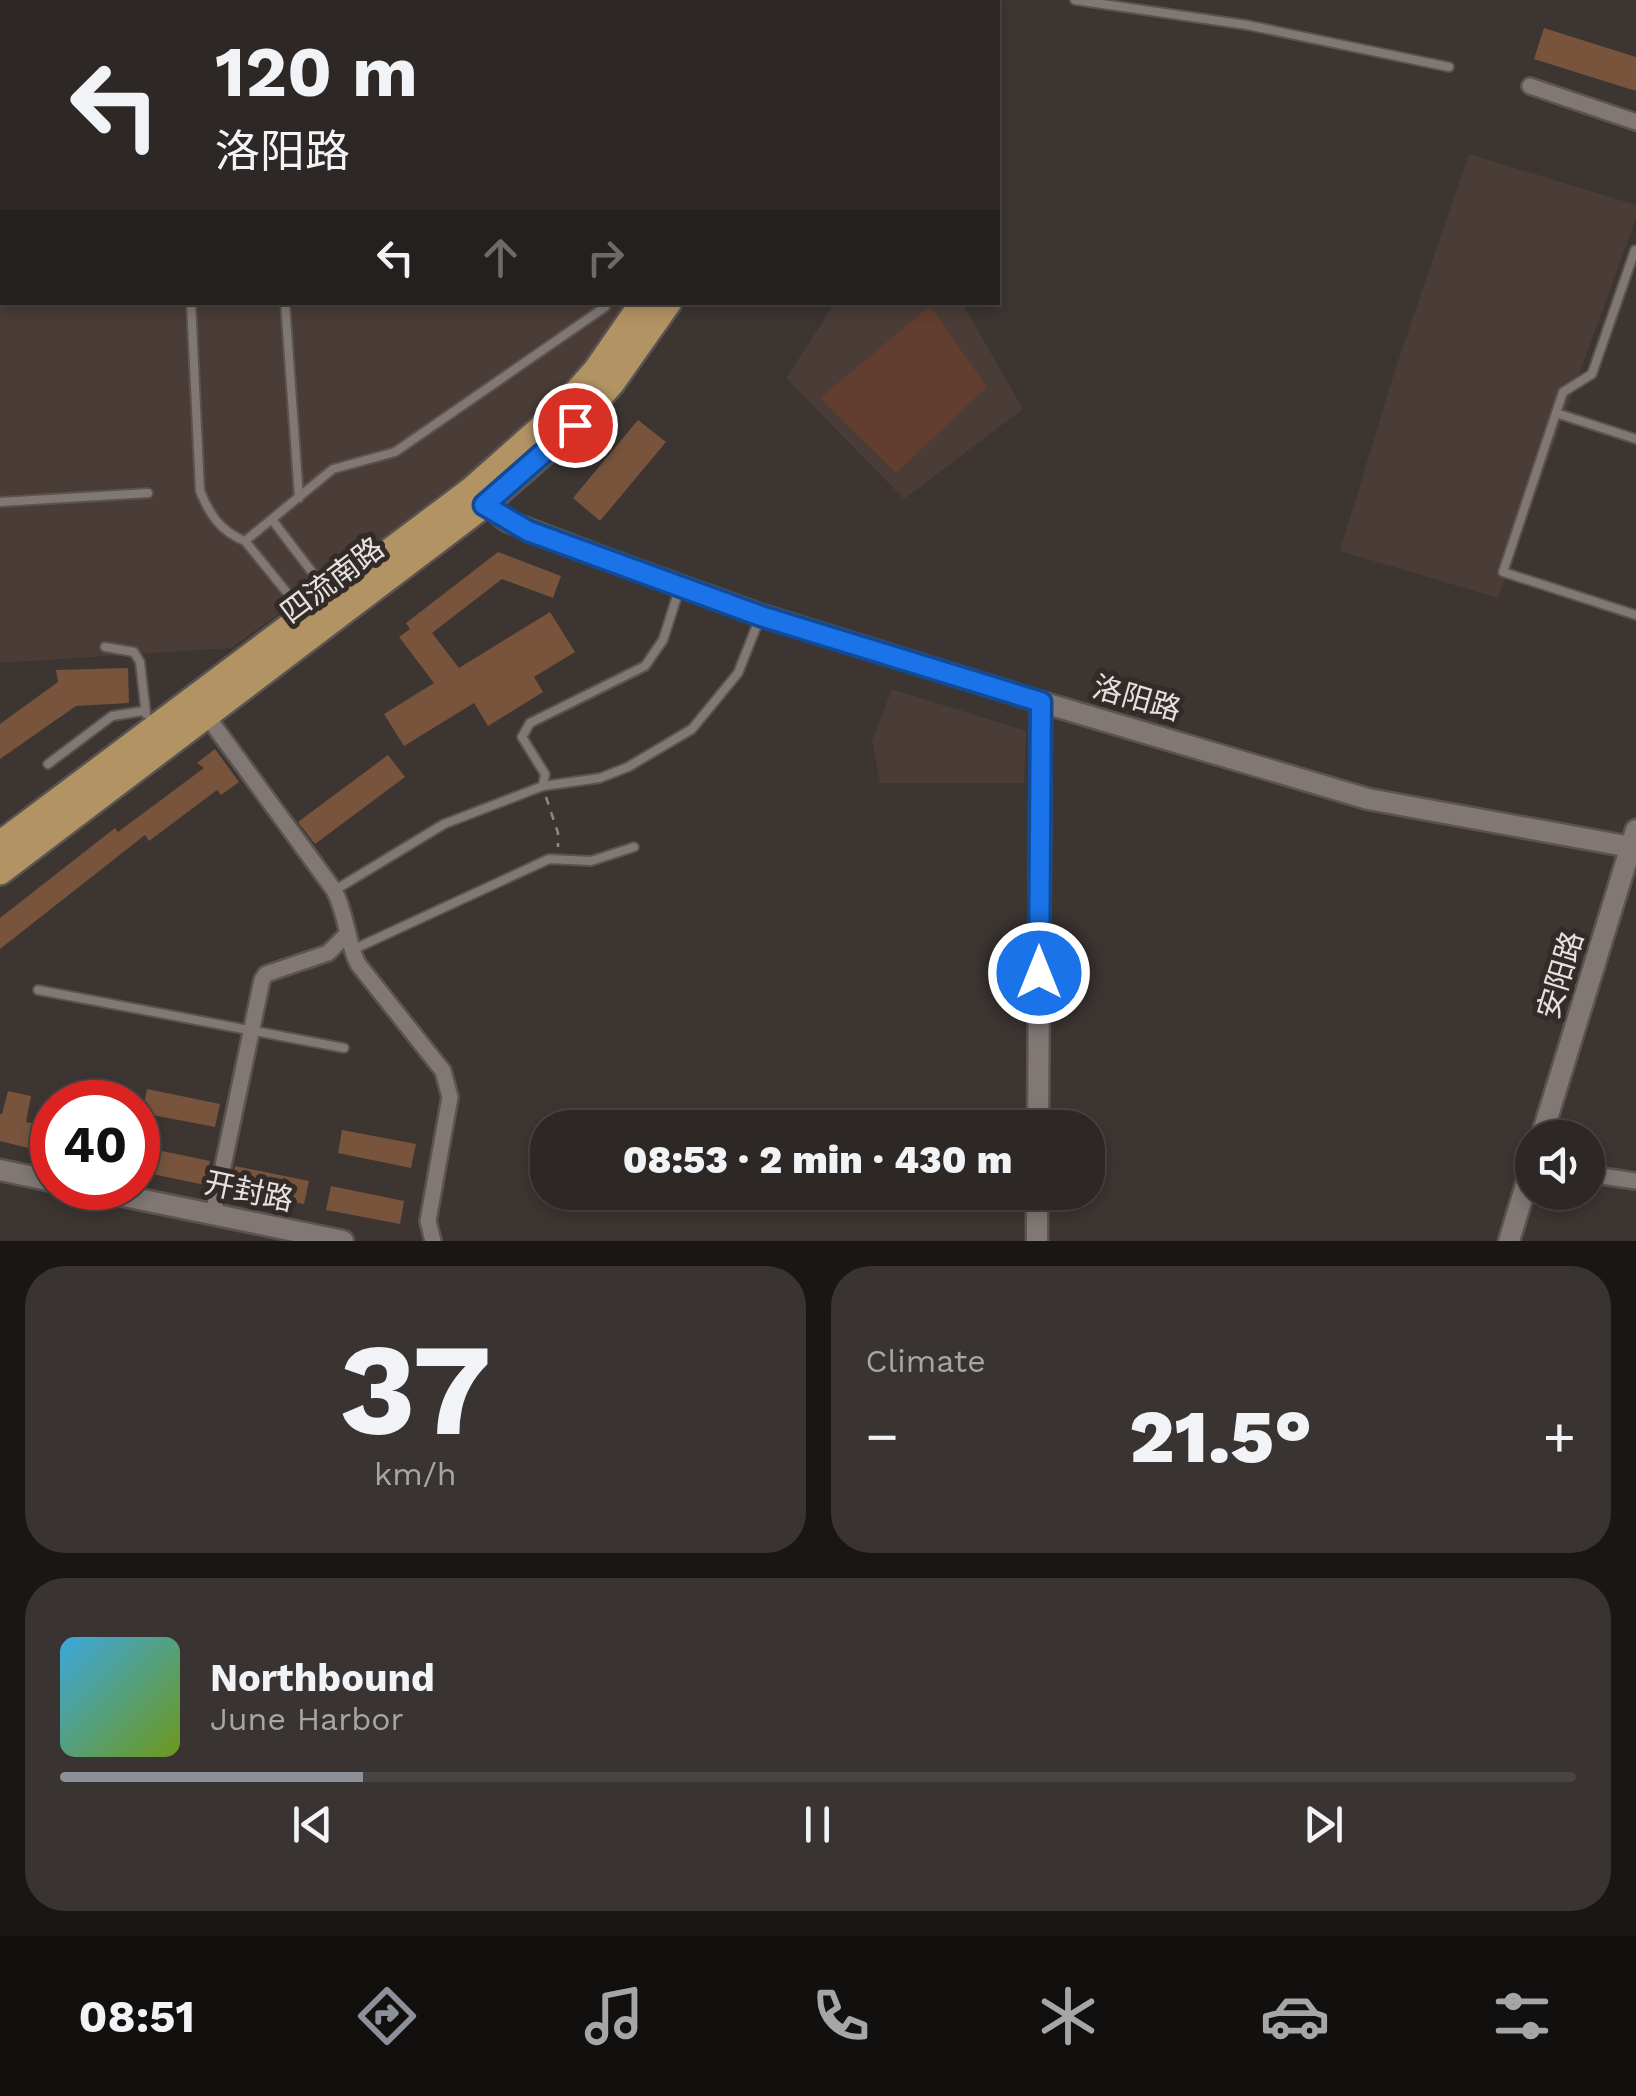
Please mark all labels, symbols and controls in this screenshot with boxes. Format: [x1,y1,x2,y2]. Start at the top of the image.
text: 120 m [215,31,418,113]
icon: left [50,40,180,170]
text: 洛阳路 [215,125,350,178]
icon: left [368,230,423,285]
icon: ahead [473,230,528,285]
icon: right [578,230,633,285]
pin [533,383,618,468]
icon: arrive [548,398,603,453]
street label: 四流南路 [274,530,390,630]
street label: 洛阳路 [1089,669,1185,727]
position arrow [987,921,1091,1025]
street label: 安阳路 [1530,927,1590,1023]
speed limit sign: 40 [30,1080,160,1210]
map controls [1515,1120,1605,1210]
button: sound [1515,1120,1605,1210]
text: 08:53 · 2 min · 430 m [623,1138,1012,1182]
street label: 开封路 [201,1165,297,1217]
text: 37 [339,1313,492,1466]
text: Climate [866,1342,986,1380]
text: 21.5° [1129,1392,1312,1480]
text: − [866,1404,899,1468]
text: + [1543,1404,1576,1468]
text: km/h [374,1455,456,1493]
text: Northbound [210,1656,435,1700]
text: June Harbor [210,1700,404,1738]
icon: previous [285,1797,340,1852]
icon: pause [790,1797,845,1852]
icon: next [1296,1797,1351,1852]
icon: directions [352,1981,422,2051]
icon: music [579,1981,649,2051]
icon: phone [806,1981,876,2051]
icon: climate [1033,1981,1103,2051]
icon: car [1260,1981,1330,2051]
icon: filters [1487,1981,1557,2051]
text: 08:51 [79,1990,195,2043]

